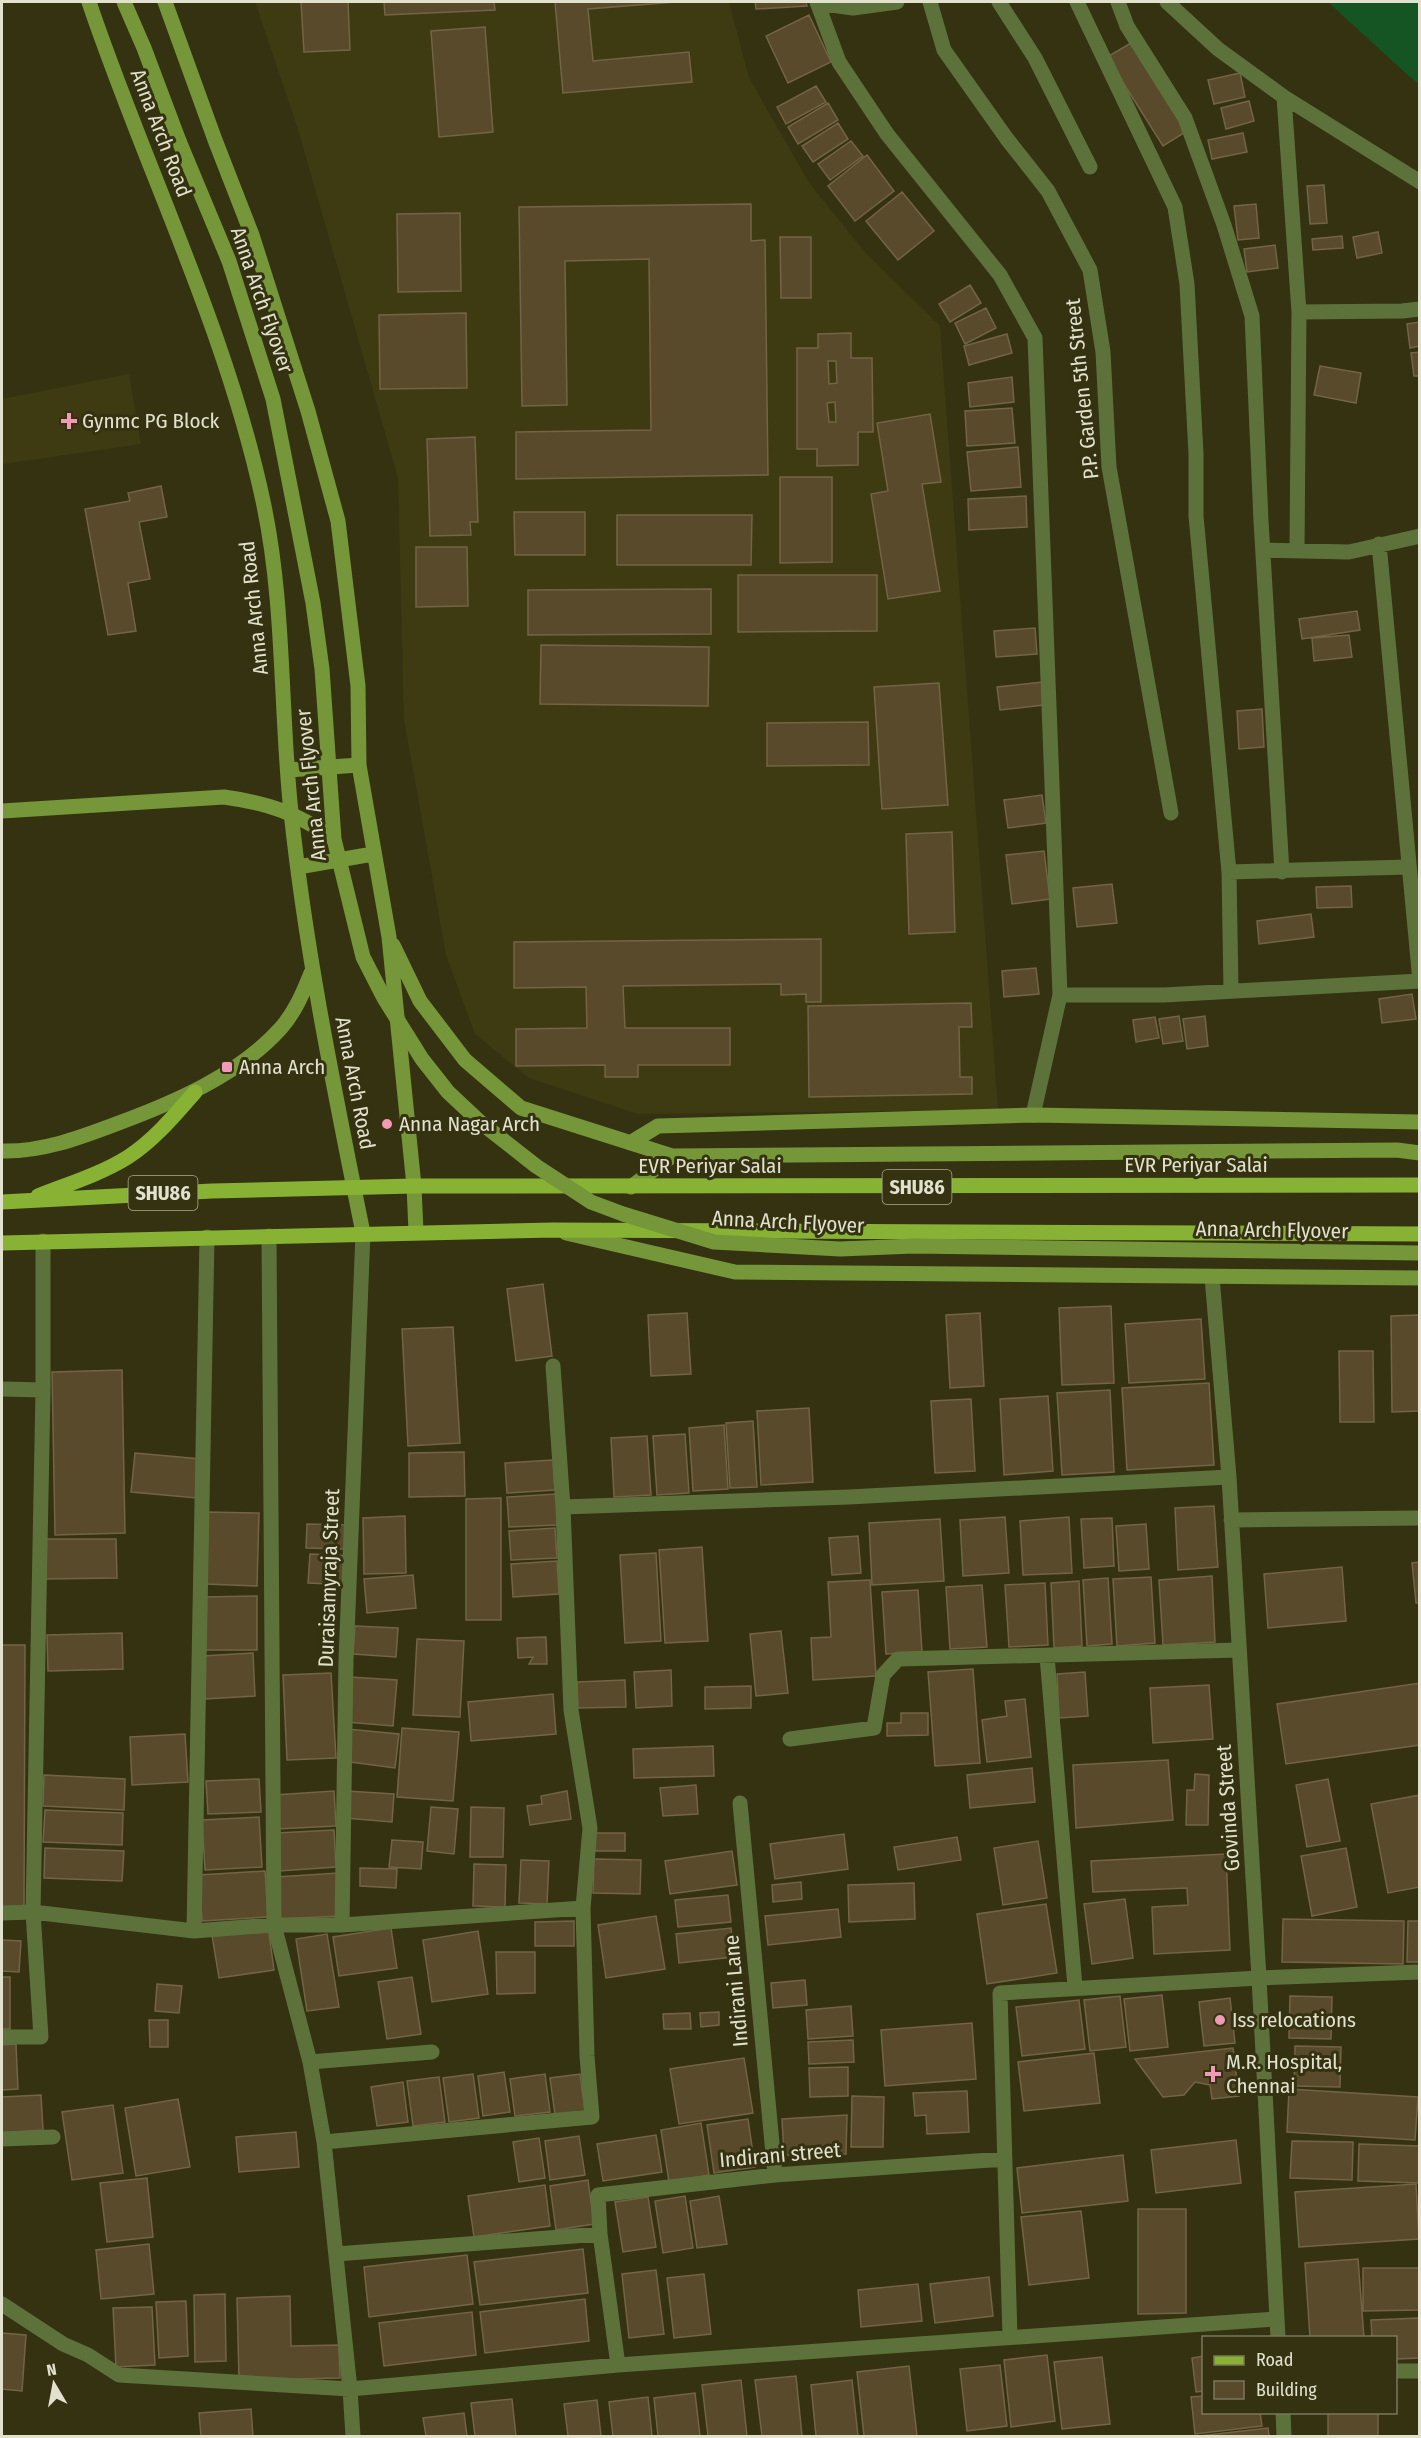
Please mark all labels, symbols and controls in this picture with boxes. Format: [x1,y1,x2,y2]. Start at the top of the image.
street label: Anna Arch Road [125,65,197,201]
street label: Anna Arch Flyover [225,224,299,377]
street label: P.P. Garden 5th Street [1060,297,1104,481]
place label: Gynmc PG Block [82,408,219,434]
marker: Gynmc PG Block [60,412,78,430]
street label: Anna Arch Road [234,540,274,676]
street label: Anna Arch Flyover [290,707,332,862]
street label: Anna Arch Road [329,1014,381,1152]
place label: Anna Arch [239,1054,325,1080]
marker: Anna Arch [220,1060,234,1074]
place label: Anna Nagar Arch [399,1111,540,1137]
marker: Anna Nagar Arch [380,1117,394,1131]
street label: EVR Periyar Salai [1124,1152,1268,1178]
street label: EVR Periyar Salai [638,1153,782,1179]
road number: SHU86 [882,1170,952,1204]
road number: SHU86 [128,1176,198,1210]
street label: Anna Arch Flyover [711,1205,866,1239]
street label: Anna Arch Flyover [1195,1216,1349,1244]
street label: Duraisamyraja Street [313,1488,345,1668]
street label: Govinda Street [1211,1744,1245,1872]
street label: Indirani Lane [718,1934,754,2048]
place label: Iss relocations [1232,2007,1356,2033]
marker: Iss relocations [1213,2013,1227,2027]
place label: M.R. Hospital, Chennai [1226,2049,1342,2099]
marker: M.R. Hospital, Chennai [1204,2065,1222,2083]
street label: Indirani street [718,2137,842,2173]
legend [1202,2336,1397,2414]
text: Road [1256,2349,1293,2371]
north arrow [24,2354,84,2414]
text: N [45,2360,58,2380]
text: Building [1256,2379,1317,2401]

